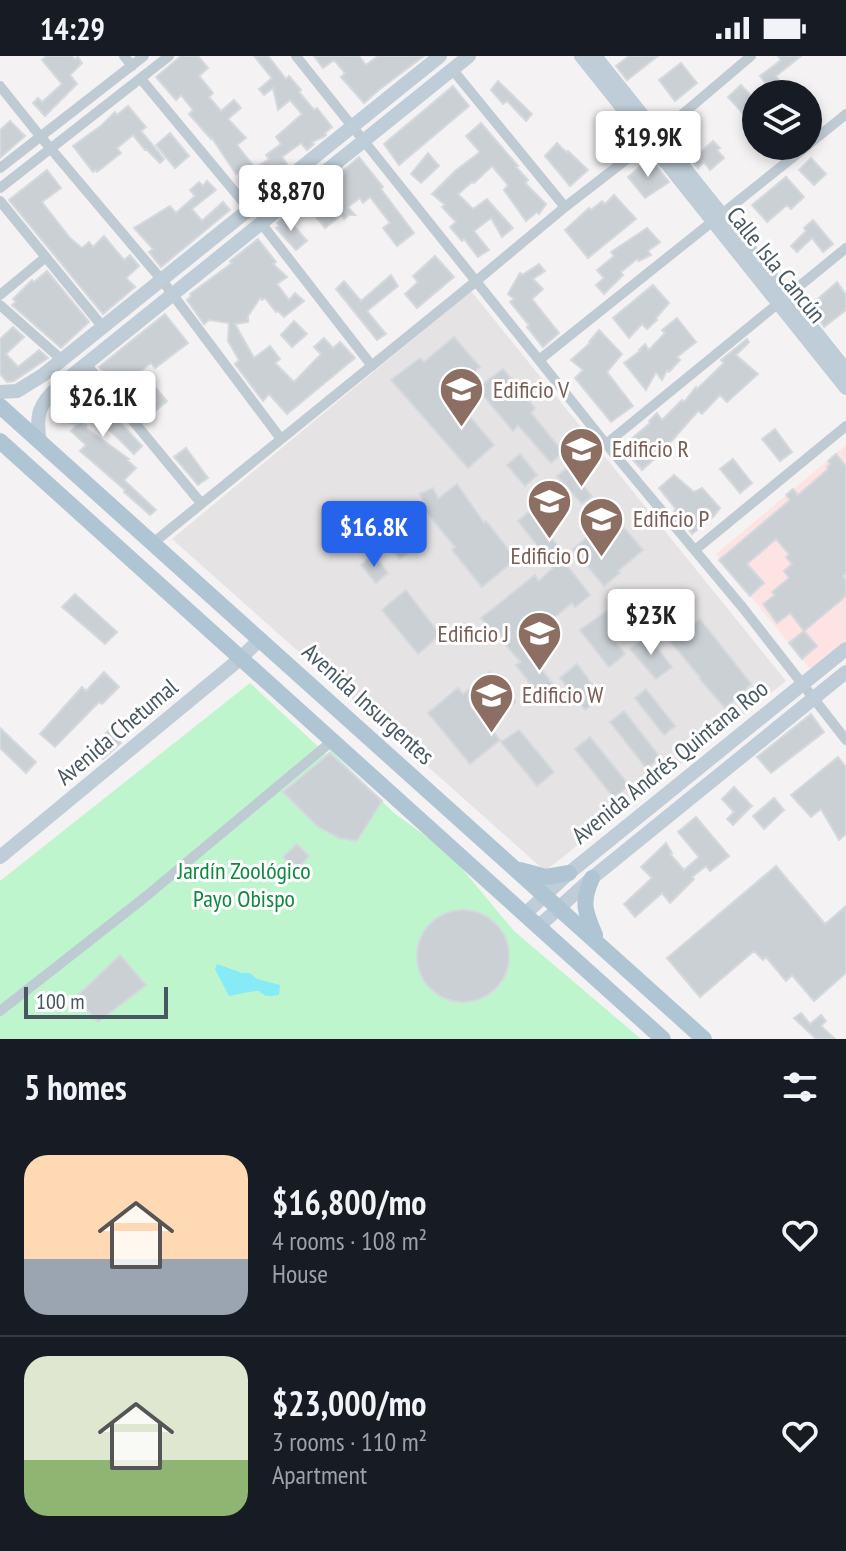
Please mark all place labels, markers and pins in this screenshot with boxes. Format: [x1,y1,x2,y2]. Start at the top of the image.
pin: $19.9K [583,111,713,179]
pin: $8,870 [226,165,356,233]
school or university icon: Edificio V [438,366,486,429]
pin: $26.1K [38,371,168,439]
place label: Edificio V [493,374,570,405]
school or university icon: Edificio R [557,425,605,488]
place label: Edificio R [612,433,689,464]
school or university icon: Edificio O [526,478,574,541]
school or university icon: Edificio P [578,495,626,558]
pin: $16.8K [309,501,439,569]
place label: Edificio P [633,503,710,534]
place label: Edificio O [511,540,589,571]
pin: $23K [604,589,698,657]
school or university icon: Edificio J [516,610,564,673]
place label: Edificio J [438,618,509,649]
school or university icon: Edificio W [467,671,515,734]
place label: Edificio W [522,679,603,710]

